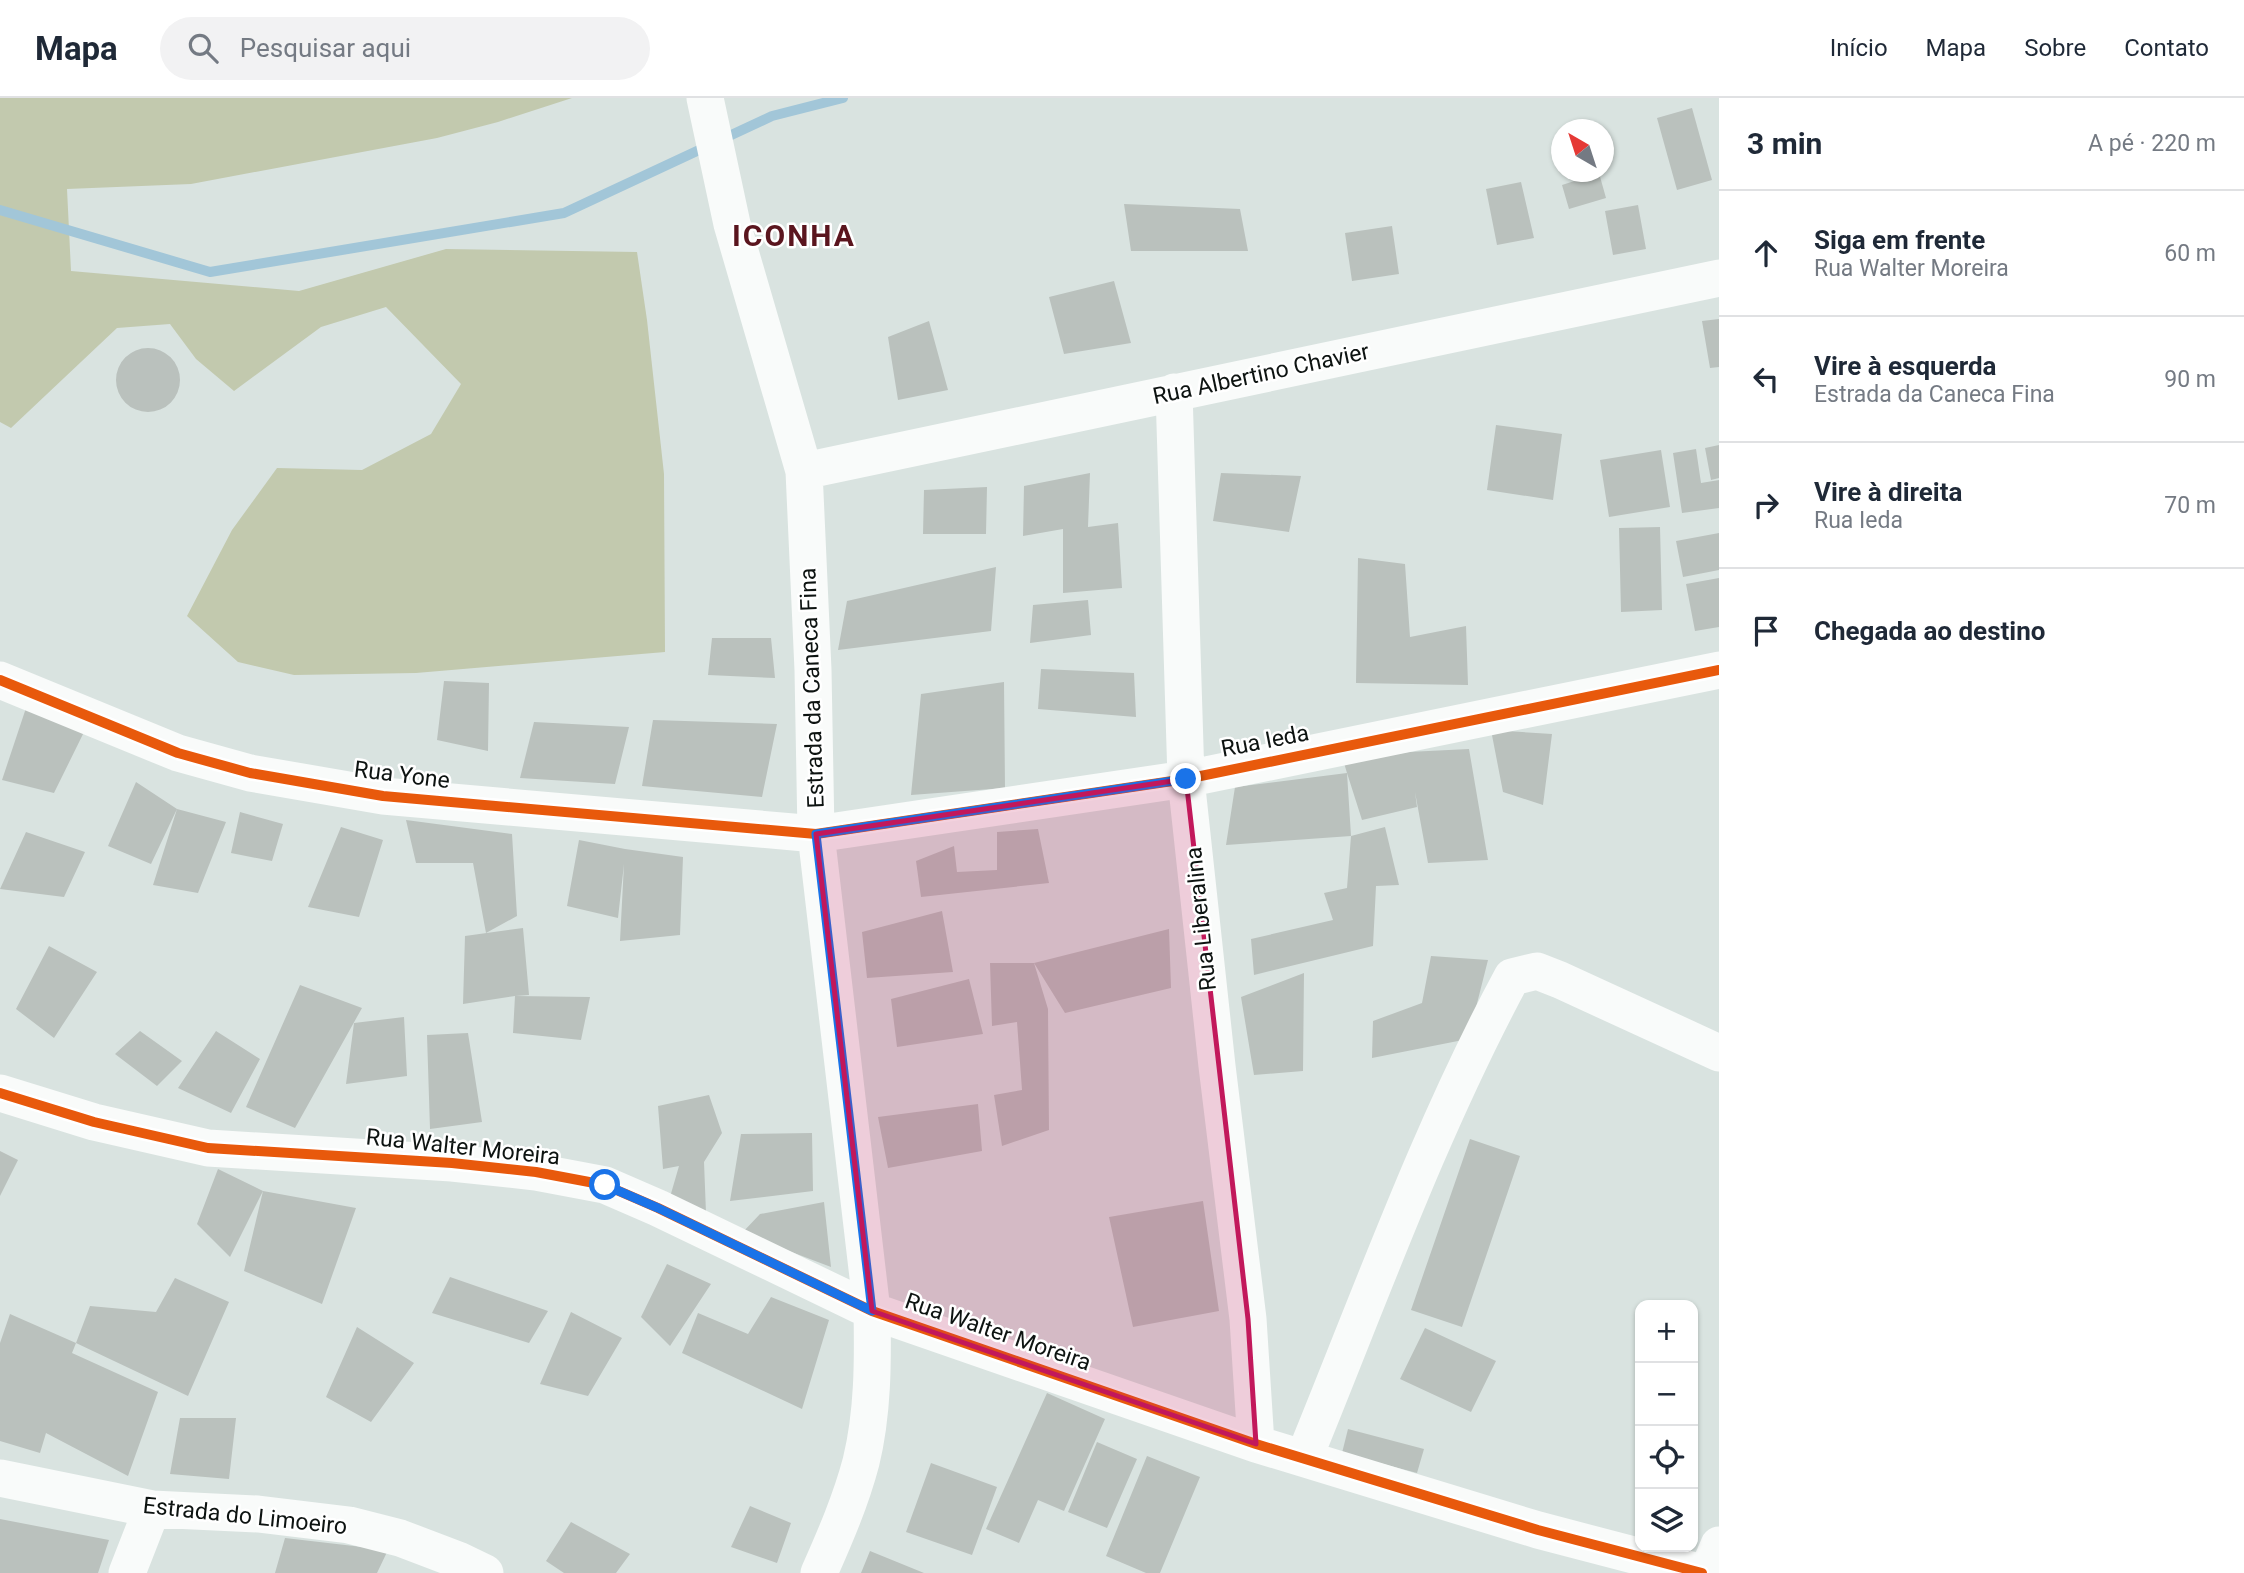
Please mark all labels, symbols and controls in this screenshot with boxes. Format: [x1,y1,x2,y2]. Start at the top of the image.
search box [160,17,650,80]
text: Mapa [35,29,118,68]
icon: search [184,29,222,67]
text: Pesquisar aqui [240,33,411,63]
text: Início [1830,34,1888,62]
text: Mapa [1926,34,1986,62]
text: Sobre [2024,34,2086,62]
text: Contato [2124,34,2209,62]
north arrow [1551,119,1614,182]
text: 3 min [1747,126,1822,161]
text: A pé · 220 m [2088,130,2216,157]
district label: ICONHA [732,218,856,253]
text: Siga em frente [1814,225,1985,255]
icon: ahead [1747,234,1785,272]
text: 60 m [2164,240,2216,267]
text: Rua Walter Moreira [1814,255,2009,282]
street label: Rua Albertino Chavier [1150,338,1372,410]
text: Vire à esquerda [1814,351,1997,381]
icon: left [1747,360,1785,398]
text: 90 m [2164,366,2216,393]
text: Estrada da Caneca Fina [1814,381,2055,408]
text: Vire à direita [1814,477,1962,507]
icon: right [1747,486,1785,524]
text: 70 m [2164,492,2216,519]
text: Rua Ieda [1814,507,1903,534]
street label: Estrada da Caneca Fina [794,567,830,809]
icon: arrive [1747,612,1785,650]
text: Chegada ao destino [1814,616,2045,646]
street label: Rua Ieda [1219,719,1311,763]
street label: Rua Yone [353,756,451,794]
route end [1170,763,1201,794]
street label: Rua Liberalina [1180,846,1222,992]
street label: Rua Walter Moreira [365,1123,561,1171]
route start [589,1169,620,1200]
street label: Rua Walter Moreira [901,1288,1095,1376]
map controls [1635,1300,1698,1552]
button: + [1635,1300,1698,1363]
button: − [1635,1363,1698,1426]
button: locate [1635,1426,1698,1489]
button: layers [1635,1489,1698,1552]
street label: Estrada do Limoeiro [142,1492,348,1540]

